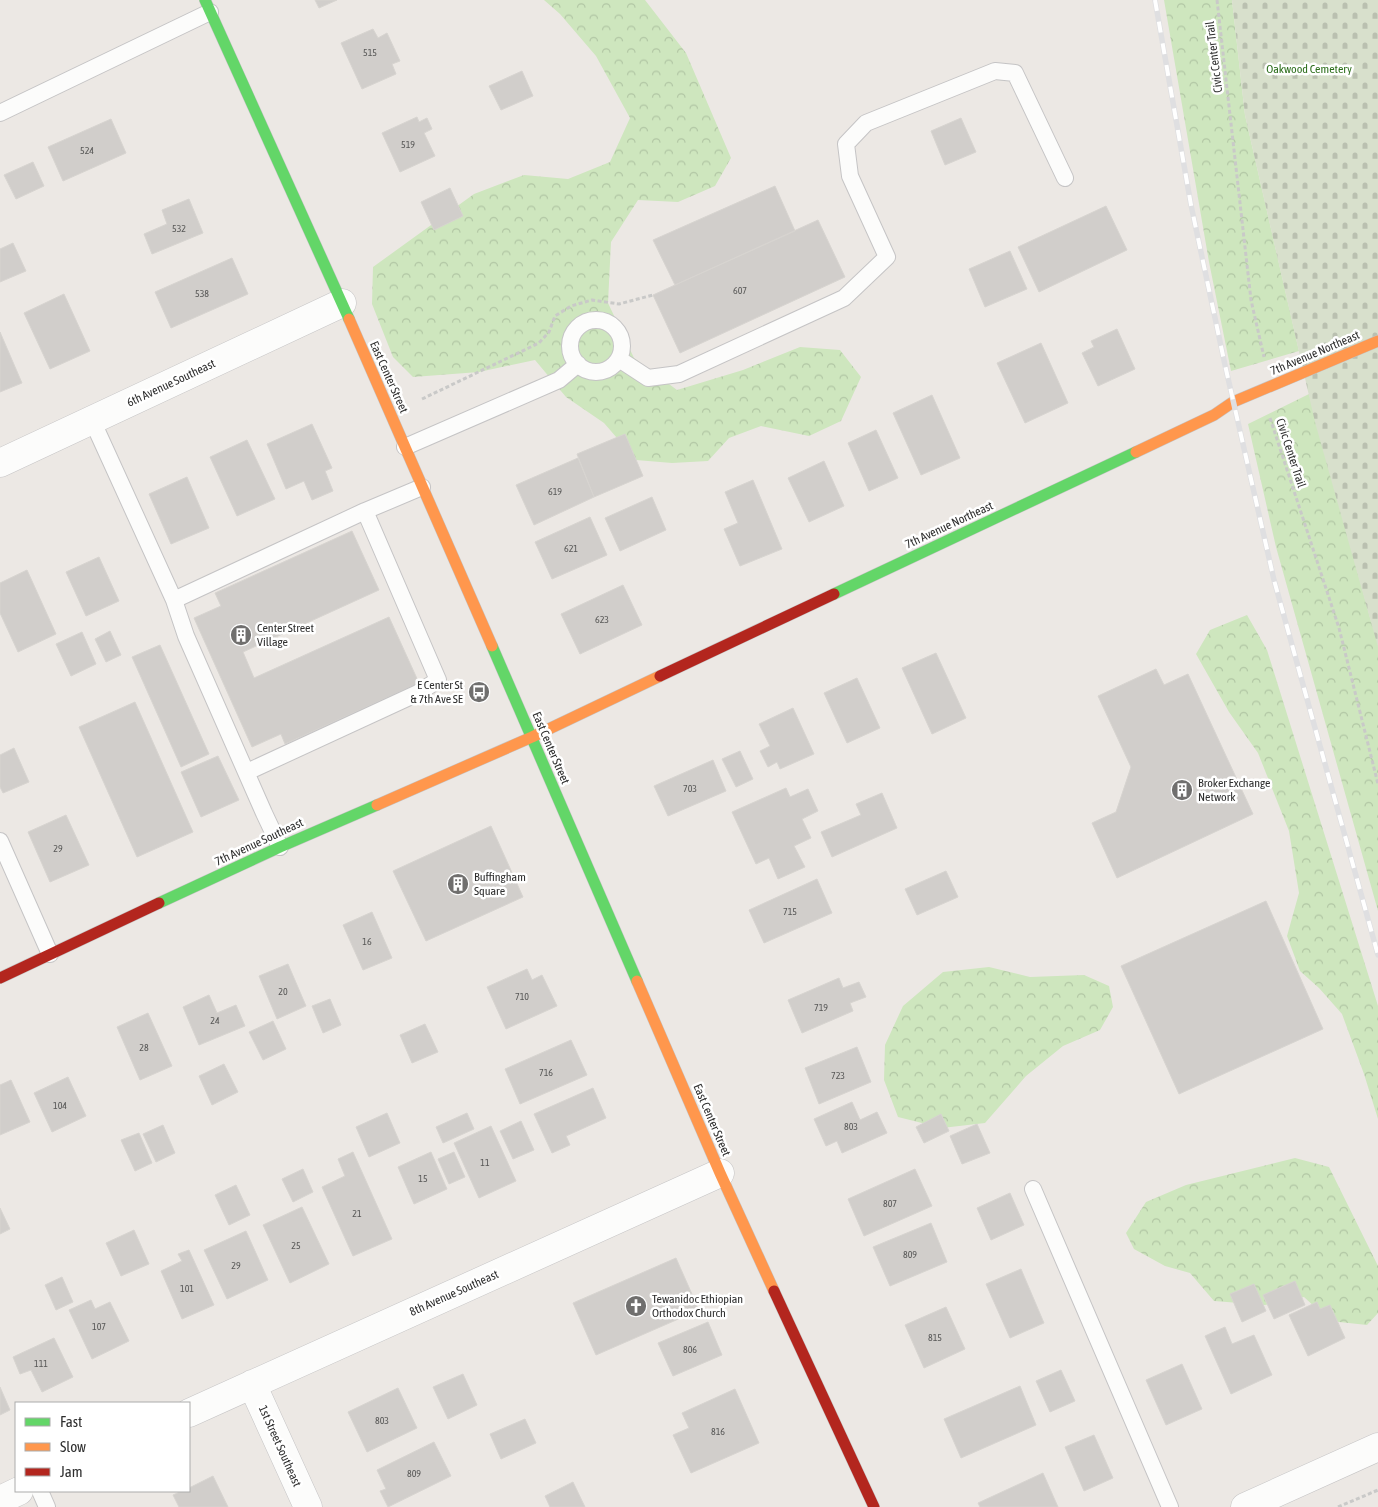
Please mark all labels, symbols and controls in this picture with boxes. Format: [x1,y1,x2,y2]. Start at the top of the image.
street label: Civic Center Trail [1203,20,1225,94]
house number: 515 [363,47,377,58]
park label: Oakwood Cemetery [1266,62,1352,76]
house number: 519 [401,139,415,150]
house number: 524 [80,145,94,156]
house number: 532 [172,223,186,234]
house number: 607 [733,285,747,296]
house number: 538 [195,288,209,299]
street label: 7th Avenue Northeast [1268,328,1362,378]
street label: East Center Street [367,339,411,416]
street label: 6th Avenue Southeast [125,356,218,410]
street label: Civic Center Trail [1273,417,1309,490]
house number: 619 [548,486,562,497]
street label: 7th Avenue Northeast [903,498,996,552]
house number: 621 [564,543,578,554]
house number: 623 [595,614,609,625]
place label: Center Street Village [257,621,315,649]
building icon: Center Street Village [229,623,253,647]
place label: E Center St & 7th Ave SE [411,678,464,706]
bus stop icon: E Center St & 7th Ave SE [467,680,491,704]
street label: East Center Street [530,710,573,787]
place label: Broker Exchange Network [1198,776,1270,804]
building icon: Broker Exchange Network [1170,778,1194,802]
house number: 703 [683,783,697,794]
street label: 7th Avenue Southeast [213,815,306,869]
house number: 29 [53,843,63,854]
place label: Buffingham Square [474,870,526,898]
building icon: Buffingham Square [446,872,470,896]
house number: 715 [783,906,797,917]
house number: 16 [362,936,372,947]
house number: 20 [278,986,288,997]
house number: 710 [515,991,529,1002]
house number: 719 [814,1002,828,1013]
house number: 24 [210,1015,220,1026]
house number: 28 [139,1042,149,1053]
house number: 716 [539,1067,553,1078]
house number: 723 [831,1070,845,1081]
street label: East Center Street [691,1082,734,1159]
house number: 104 [53,1100,67,1111]
house number: 803 [844,1121,858,1132]
house number: 11 [480,1157,490,1168]
house number: 15 [418,1173,428,1184]
house number: 807 [883,1198,897,1209]
house number: 21 [352,1208,362,1219]
house number: 25 [291,1240,301,1251]
house number: 809 [903,1249,917,1260]
house number: 29 [231,1260,241,1271]
street label: 8th Avenue Southeast [407,1267,501,1319]
house number: 101 [180,1283,194,1294]
place label: Tewanidoc Ethiopian Orthodox Church [652,1292,743,1320]
church icon: Tewanidoc Ethiopian Orthodox Church [624,1294,648,1318]
house number: 107 [92,1321,106,1332]
house number: 815 [928,1332,942,1343]
house number: 806 [683,1344,697,1355]
house number: 111 [34,1358,48,1369]
legend [15,1402,190,1492]
street label: 1st Street Southeast [256,1403,304,1489]
text: Fast [60,1413,82,1430]
house number: 803 [375,1415,389,1426]
house number: 816 [711,1426,725,1437]
text: Slow [60,1438,86,1455]
text: Jam [60,1463,83,1480]
house number: 809 [407,1468,421,1479]

